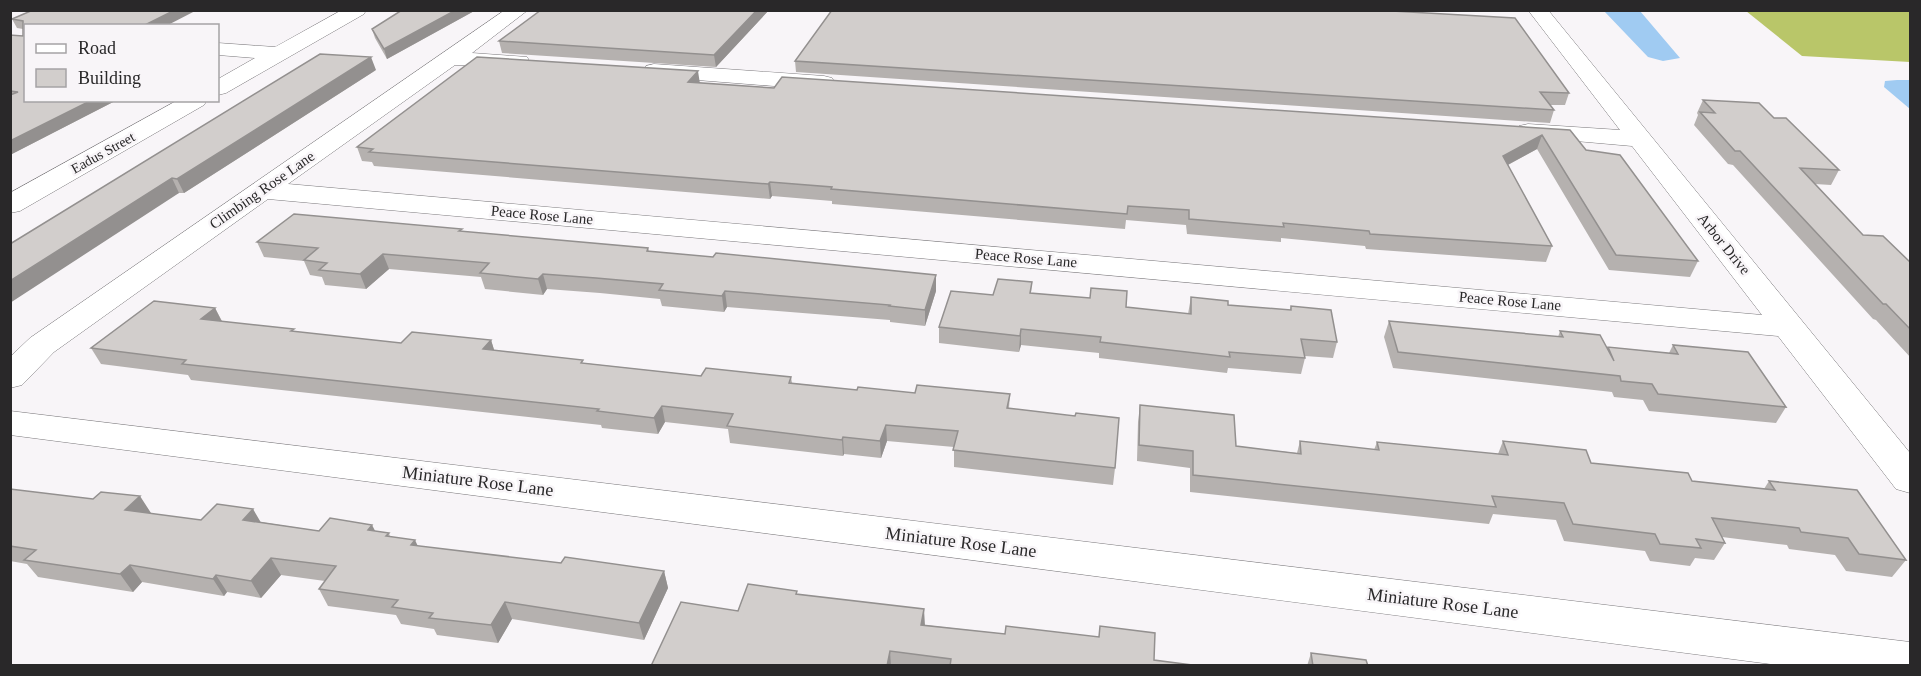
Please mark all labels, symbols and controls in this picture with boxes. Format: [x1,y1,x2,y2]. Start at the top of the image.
legend [24,24,219,102]
text: Road [78,38,116,58]
text: Building [78,68,141,88]
street label: Eadus Street [69,129,138,177]
street label: Climbing Rose Lane [207,148,318,232]
street label: Peace Rose Lane [490,203,594,227]
street label: Arbor Drive [1695,210,1754,278]
street label: Peace Rose Lane [974,246,1078,270]
street label: Peace Rose Lane [1458,289,1562,313]
street label: Miniature Rose Lane [401,462,555,500]
street label: Miniature Rose Lane [884,523,1038,561]
street label: Miniature Rose Lane [1366,584,1520,622]

